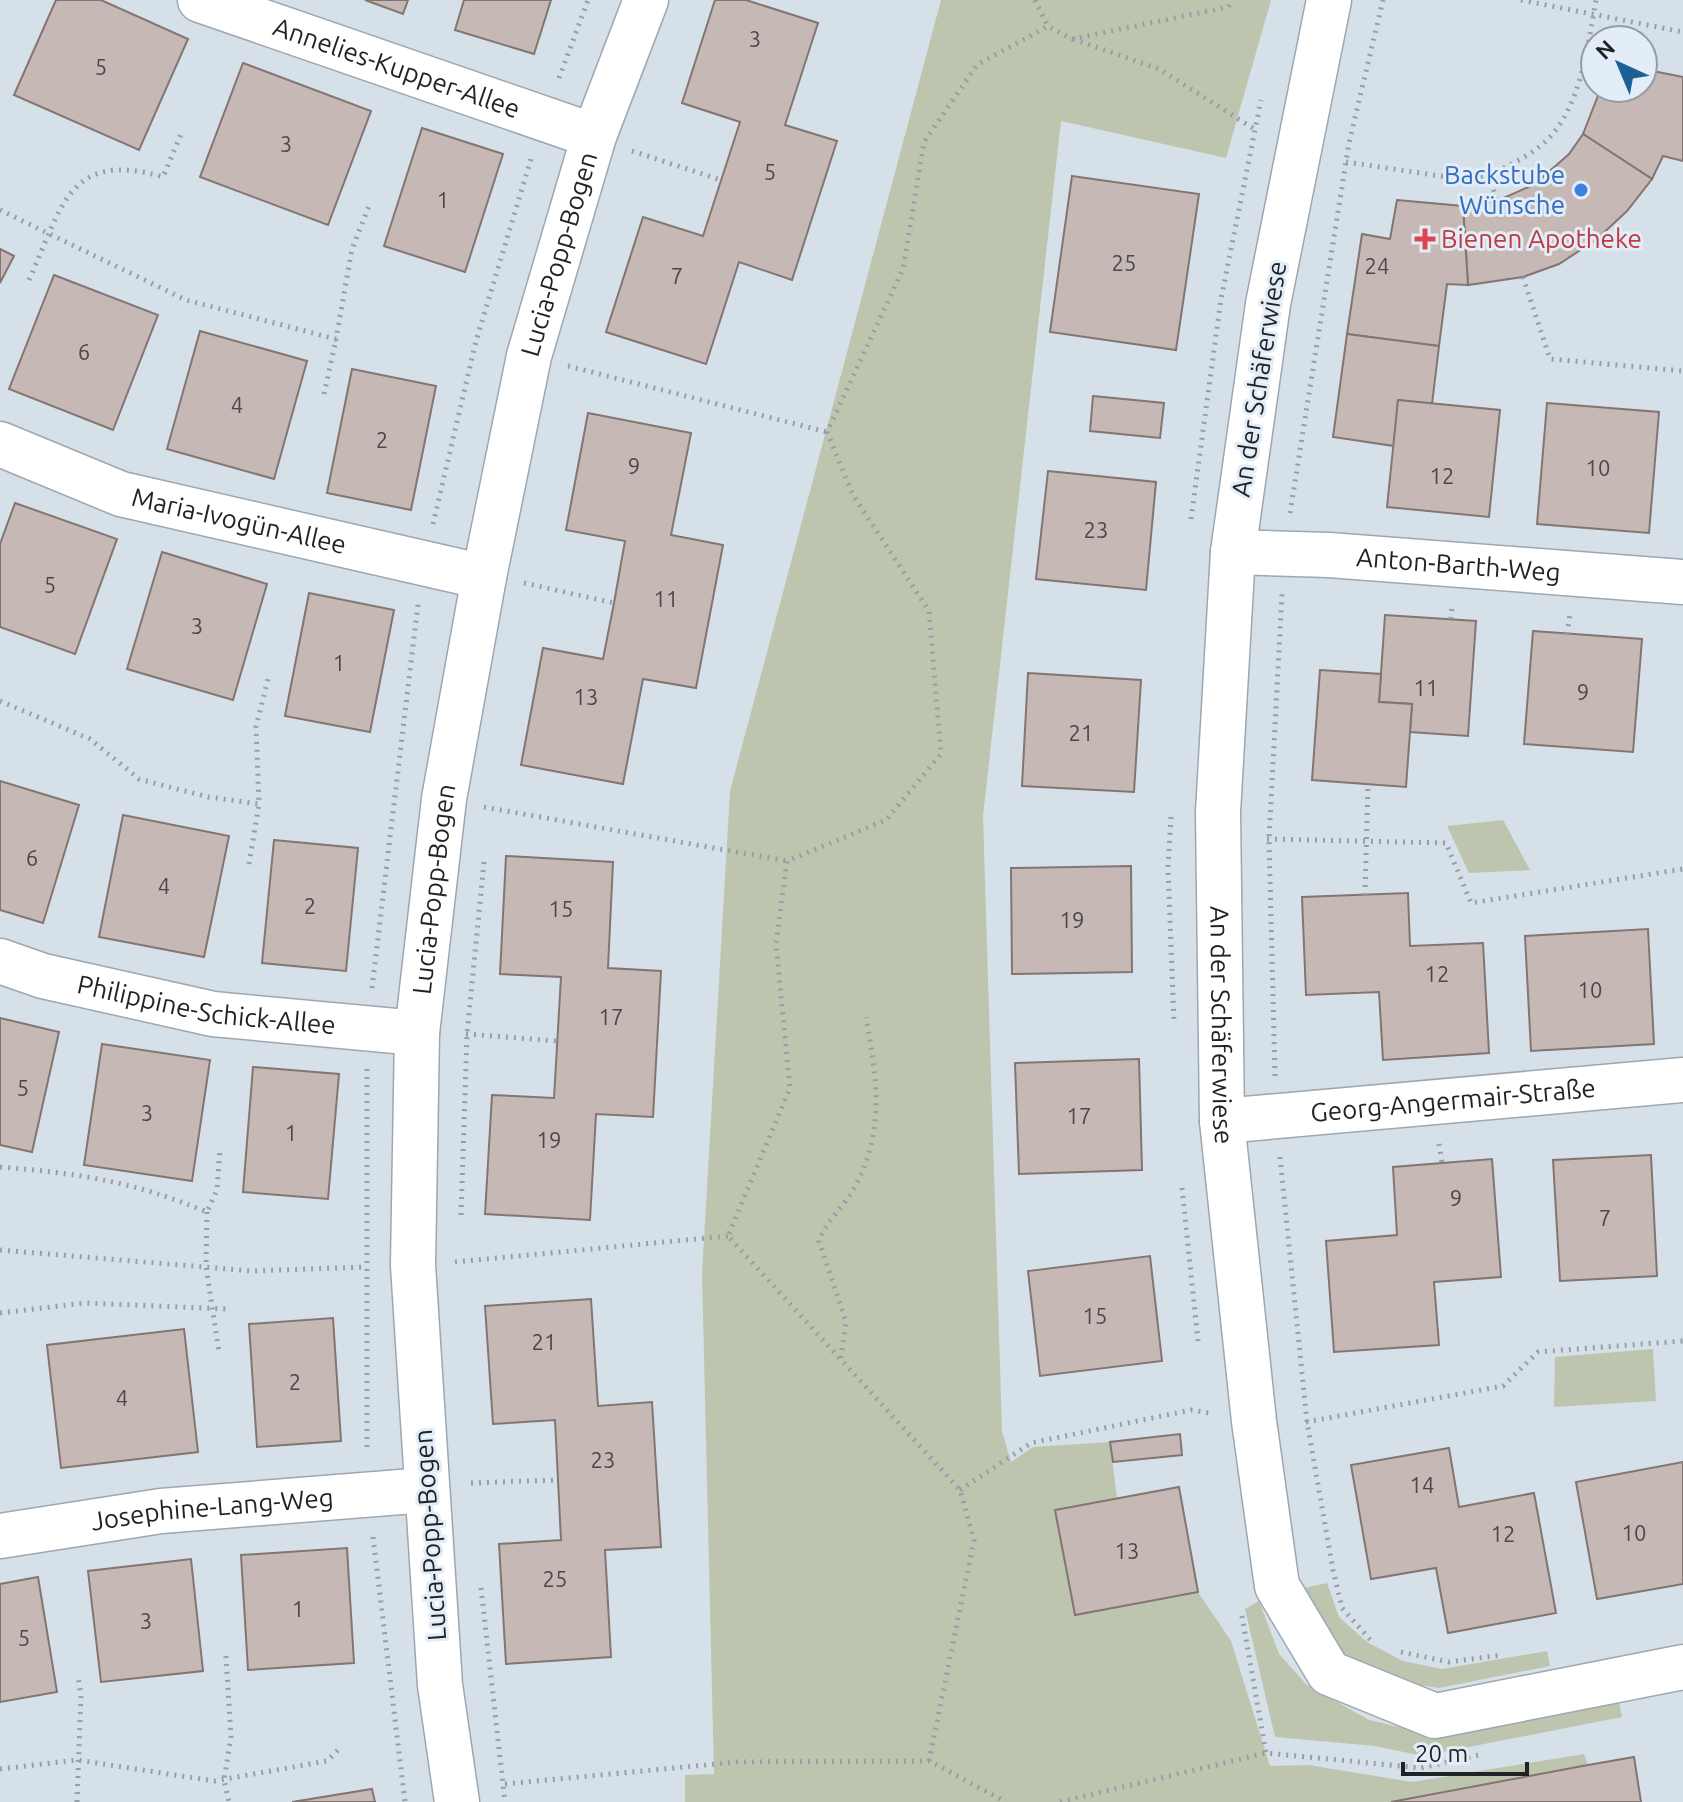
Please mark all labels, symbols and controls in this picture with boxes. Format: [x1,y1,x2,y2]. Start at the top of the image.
street label: Annelies-Kupper-Allee [270,11,524,123]
north arrow [1579,24,1659,104]
house number: 3 [749,26,761,51]
text: N [1590,35,1619,64]
house number: 5 [95,54,107,79]
house number: 3 [280,131,292,156]
street label: Lucia-Popp-Bogen [515,148,603,360]
house number: 5 [764,159,776,184]
place label: Backstube Wünsche [1444,160,1565,219]
marker: Backstube Wünsche [1572,181,1590,199]
house number: 1 [437,187,449,212]
place label: Bienen Apotheke [1441,224,1642,253]
marker: Bienen Apotheke [1416,230,1434,248]
house number: 25 [1112,250,1136,275]
house number: 24 [1365,253,1389,278]
street label: An der Schäferwiese [1226,259,1291,499]
house number: 7 [671,263,683,288]
house number: 6 [78,339,90,364]
house number: 4 [231,392,243,417]
house number: 2 [376,427,388,452]
house number: 9 [628,453,640,478]
house number: 10 [1586,455,1610,480]
house number: 12 [1430,463,1454,488]
street label: Maria-Ivogün-Allee [129,482,349,559]
house number: 23 [1084,517,1108,542]
street label: Anton-Barth-Weg [1355,542,1562,587]
house number: 5 [44,572,56,597]
house number: 11 [654,586,678,611]
house number: 3 [191,613,203,638]
house number: 1 [333,650,345,675]
house number: 11 [1414,675,1438,700]
house number: 9 [1577,679,1589,704]
house number: 13 [574,684,598,709]
house number: 21 [1069,720,1093,745]
street label: Lucia-Popp-Bogen [407,781,460,996]
house number: 6 [26,845,38,870]
house number: 4 [158,873,170,898]
house number: 2 [304,893,316,918]
house number: 15 [549,896,573,921]
street label: An der Schäferwiese [1205,906,1239,1146]
house number: 19 [1060,907,1084,932]
house number: 12 [1425,961,1449,986]
street label: Philippine-Schick-Allee [75,969,337,1039]
house number: 10 [1578,977,1602,1002]
house number: 17 [599,1004,623,1029]
street label: Georg-Angermair-Straße [1309,1073,1597,1127]
house number: 5 [17,1075,29,1100]
house number: 3 [141,1100,153,1125]
house number: 17 [1067,1103,1091,1128]
house number: 1 [285,1120,297,1145]
house number: 19 [537,1127,561,1152]
house number: 9 [1450,1185,1462,1210]
house number: 7 [1599,1205,1611,1230]
house number: 15 [1083,1303,1107,1328]
house number: 21 [532,1329,556,1354]
house number: 2 [289,1369,301,1394]
house number: 4 [116,1385,128,1410]
street label: Lucia-Popp-Bogen [408,1428,451,1642]
house number: 23 [591,1447,615,1472]
house number: 14 [1410,1472,1434,1497]
street label: Josephine-Lang-Weg [89,1482,335,1536]
house number: 10 [1622,1520,1646,1545]
house number: 12 [1491,1521,1515,1546]
house number: 13 [1115,1538,1139,1563]
house number: 25 [543,1566,567,1591]
house number: 1 [292,1596,304,1621]
house number: 3 [140,1608,152,1633]
house number: 5 [18,1625,30,1650]
scale bar [1403,1726,1527,1776]
text: 20 m [1415,1740,1468,1767]

